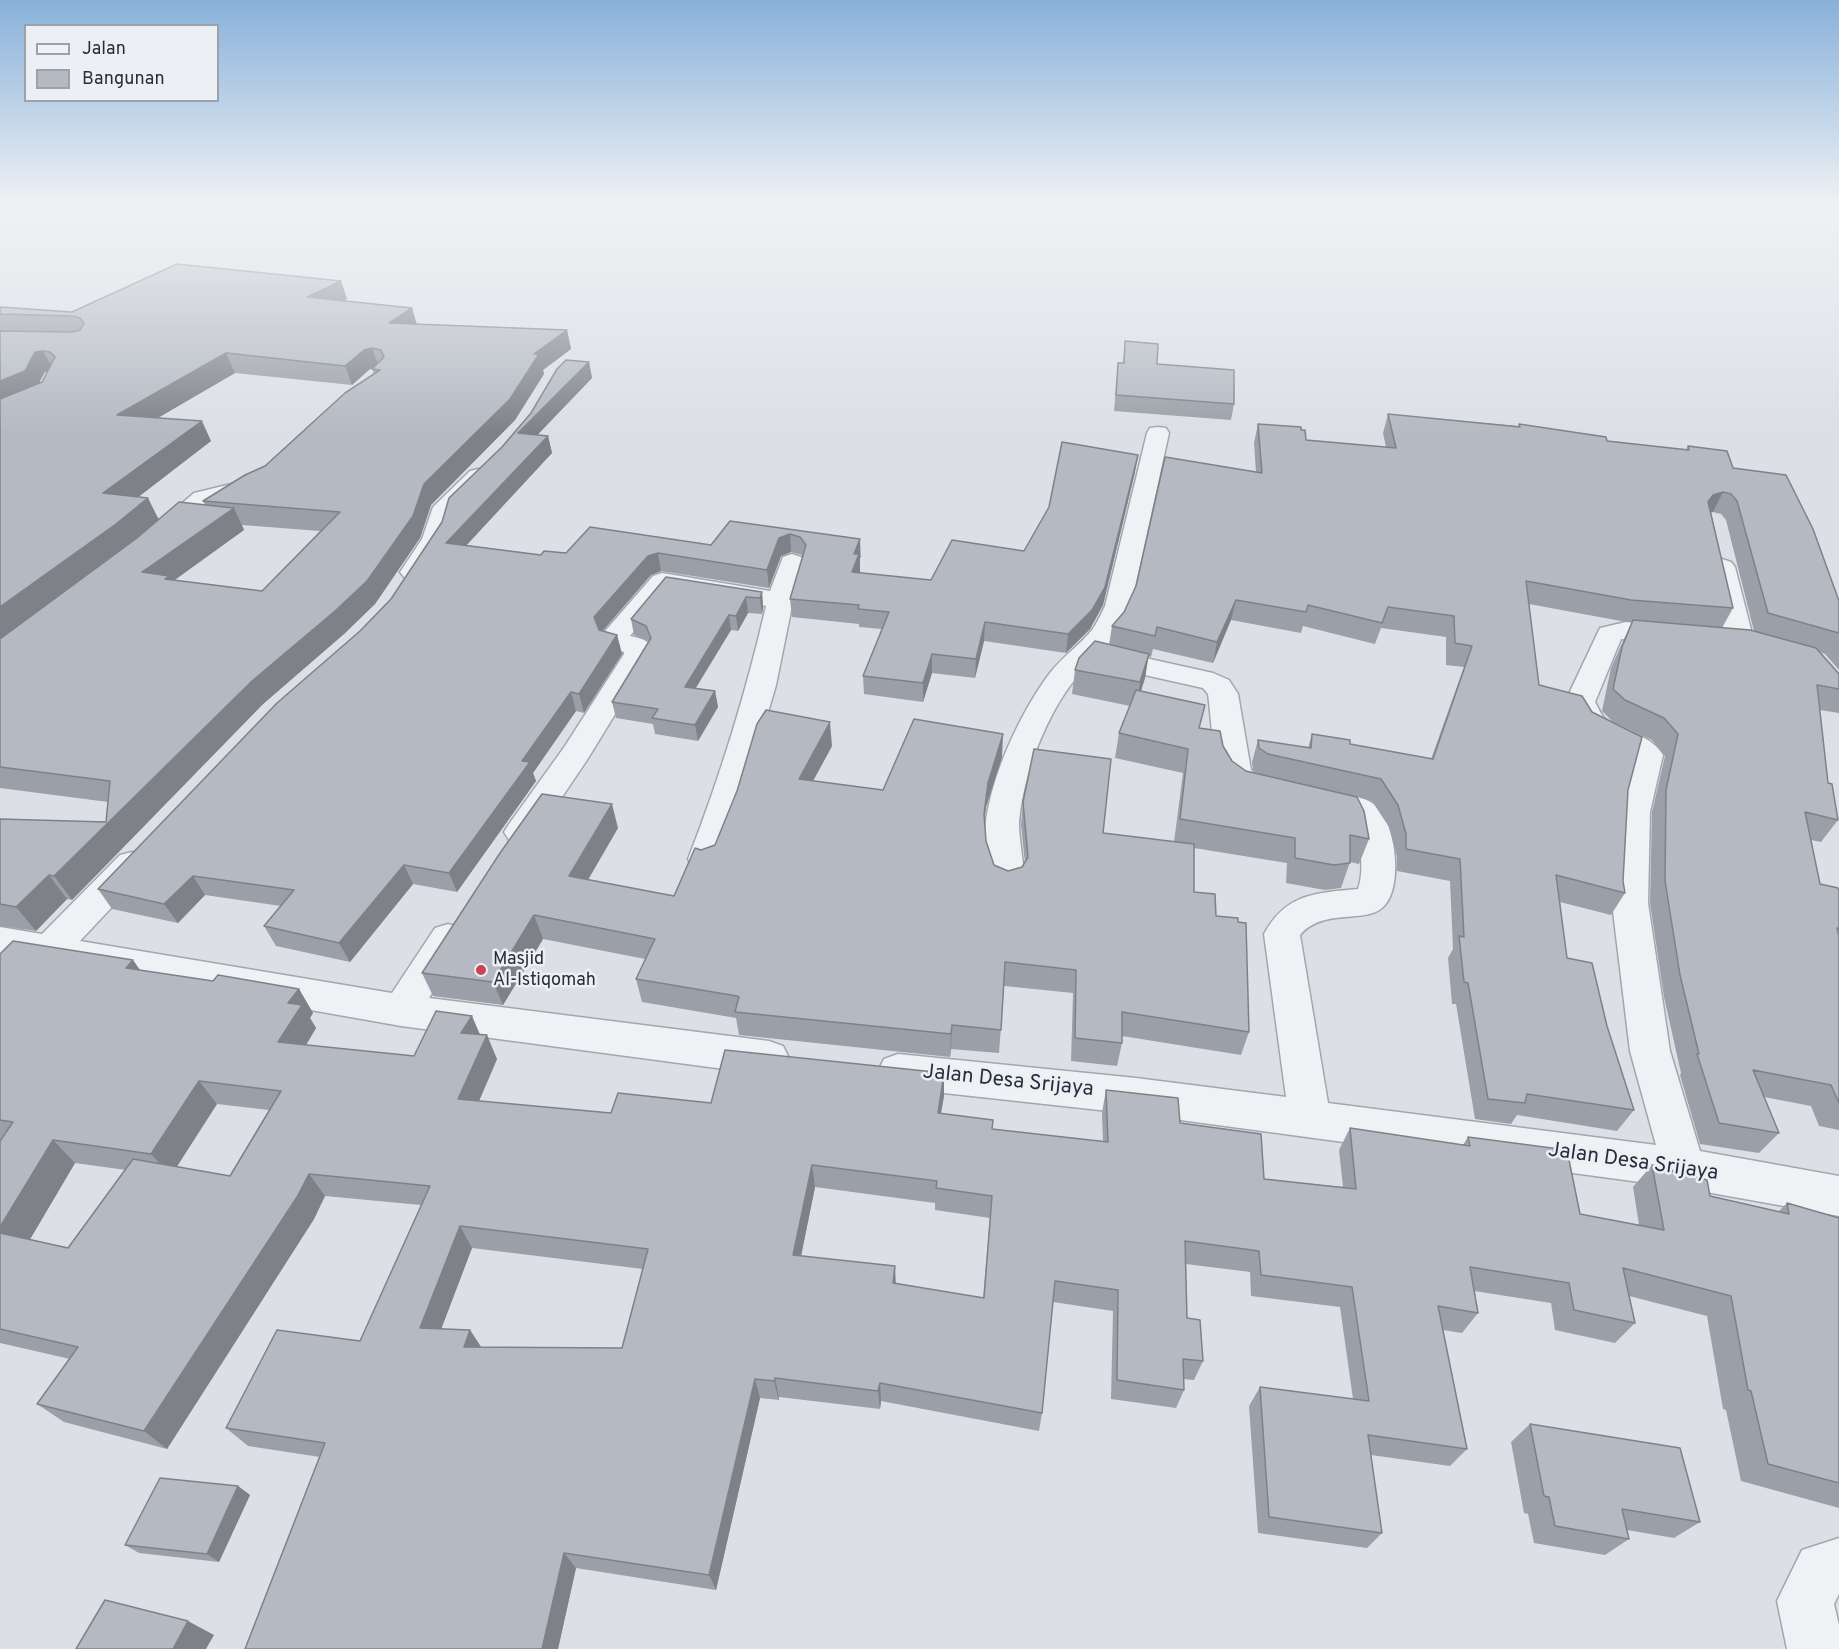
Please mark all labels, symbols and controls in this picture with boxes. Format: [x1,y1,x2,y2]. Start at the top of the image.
legend [24,24,219,102]
text: Jalan [82,38,126,61]
text: Bangunan [82,68,165,91]
place label: Masjid Al-Istiqomah [493,949,596,992]
marker: Masjid Al-Istiqomah [474,963,488,977]
street label: Jalan Desa Srijaya [921,1061,1095,1103]
street label: Jalan Desa Srijaya [1546,1139,1720,1187]

